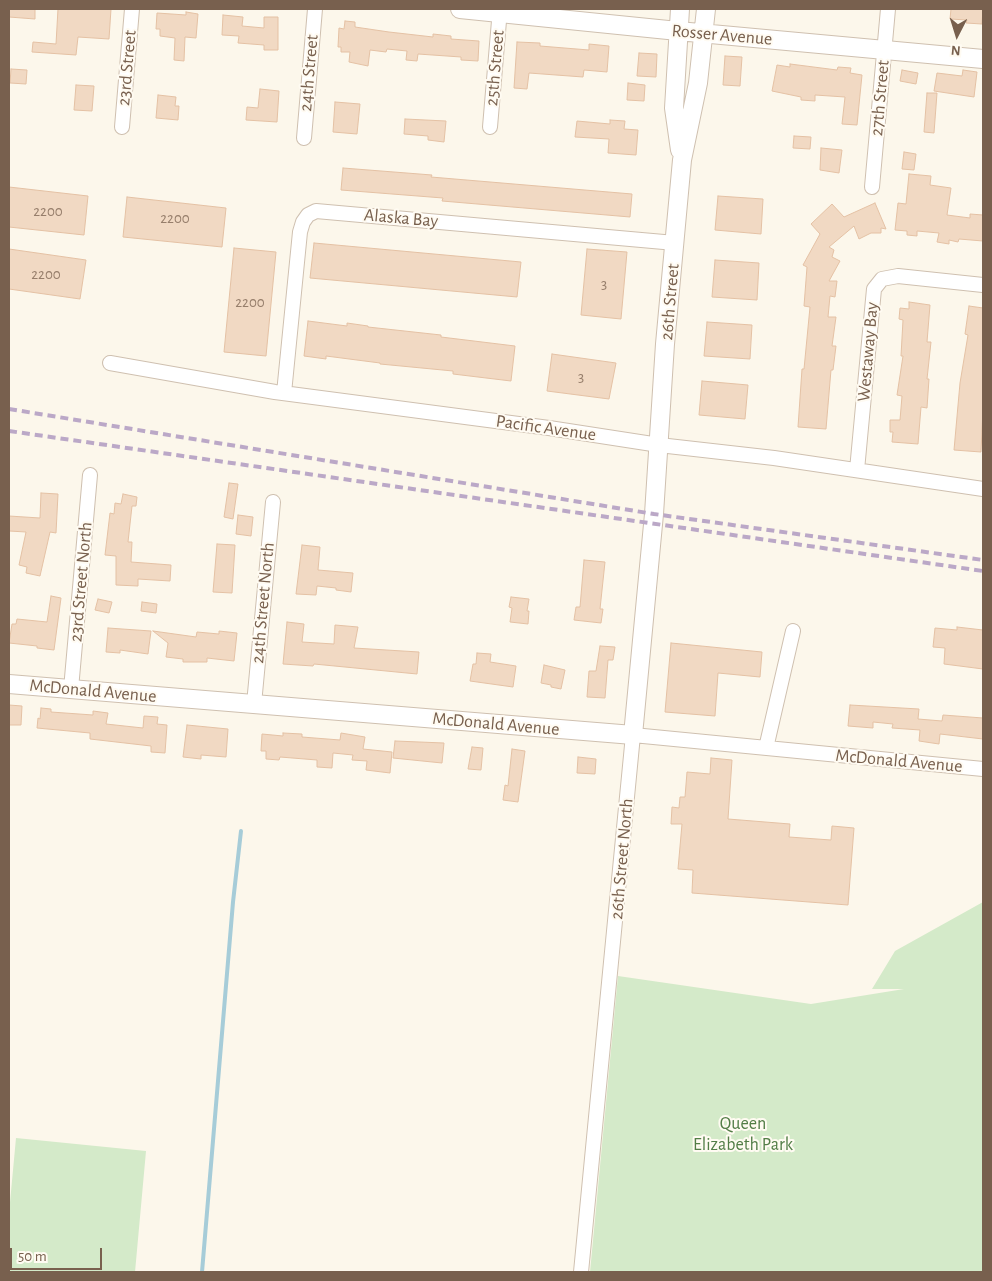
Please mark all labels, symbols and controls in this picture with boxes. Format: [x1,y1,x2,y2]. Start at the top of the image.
north arrow [932,10,982,60]
street label: Rosser Avenue [671,20,773,50]
street label: 23rd Street [113,29,141,107]
street label: 25th Street [481,29,509,107]
street label: 24th Street [295,34,323,112]
text: N [950,43,961,57]
street label: 27th Street [866,59,894,137]
house number: 2200 [33,202,63,220]
street label: Alaska Bay [363,204,439,232]
house number: 2200 [160,209,190,227]
street label: 26th Street [656,263,684,341]
house number: 2200 [31,265,61,283]
house number: 3 [601,275,607,293]
house number: 2200 [235,293,265,311]
street label: Westaway Bay [853,301,883,403]
house number: 3 [578,368,584,386]
street label: Pacific Avenue [495,410,597,446]
street label: 23rd Street North [65,521,97,643]
street label: 24th Street North [247,541,279,665]
street label: McDonald Avenue [29,675,157,707]
street label: McDonald Avenue [432,708,560,740]
street label: McDonald Avenue [835,745,963,777]
street label: 26th Street North [606,798,638,920]
park label: Queen Elizabeth Park [693,1113,793,1156]
scale bar [12,1238,105,1270]
text: 50 m [18,1249,47,1264]

